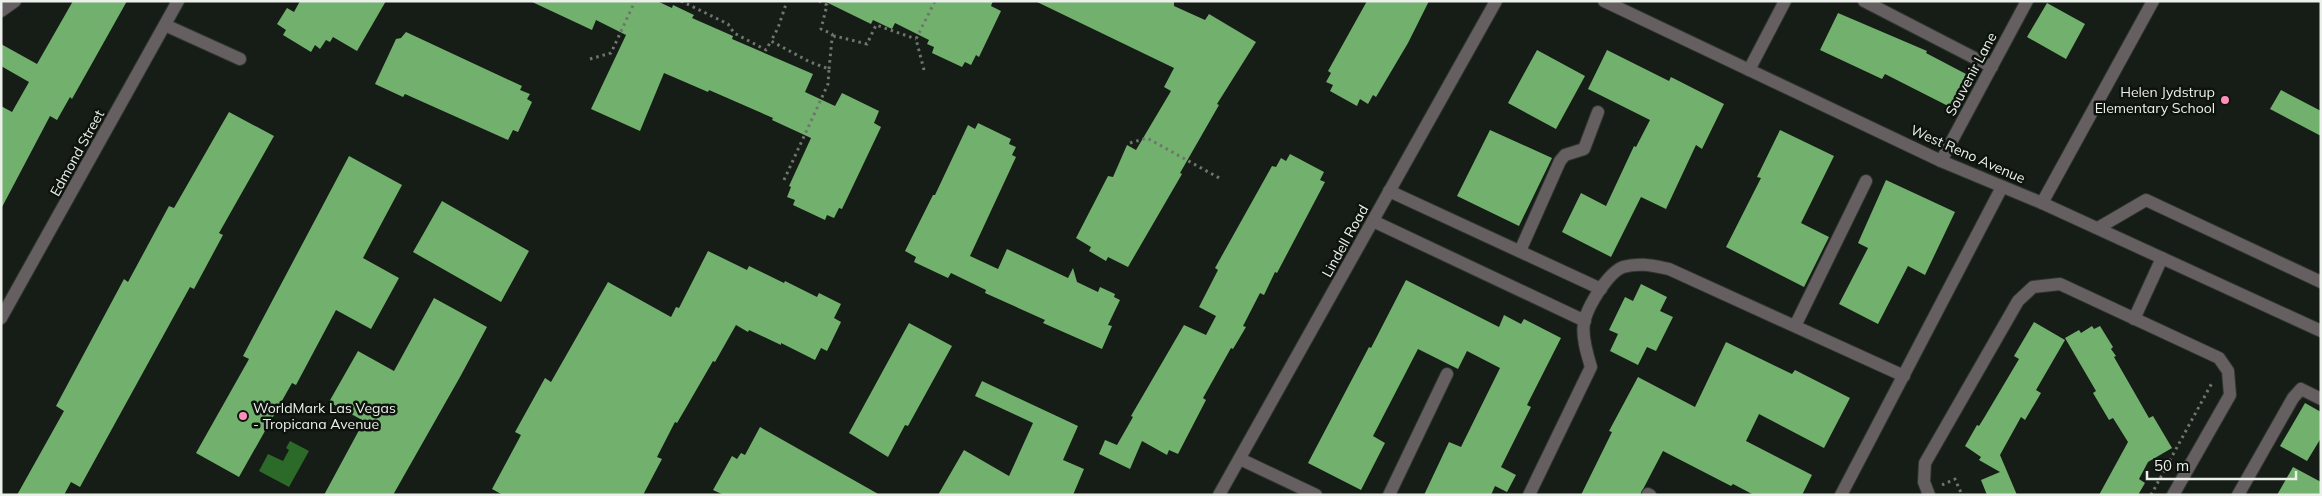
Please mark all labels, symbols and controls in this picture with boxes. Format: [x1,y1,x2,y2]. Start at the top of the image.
street label: Souvenir Lane [1941,29,2001,119]
place label: Helen Jydstrup Elementary School [2095,83,2215,117]
marker: Helen Jydstrup Elementary School [2219,94,2231,106]
street label: Edmond Street [46,107,108,199]
street label: West Reno Avenue [1908,121,2028,187]
street label: Lindell Road [1318,202,1372,280]
place label: WorldMark Las Vegas - Tropicana Avenue [253,399,396,433]
marker: WorldMark Las Vegas - Tropicana Avenue [237,410,249,422]
scale bar [2147,448,2296,480]
text: 50 m [2154,456,2189,475]

